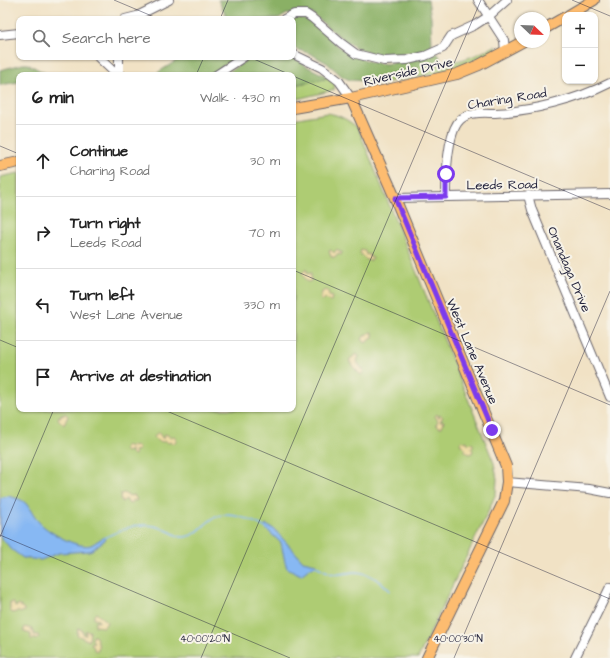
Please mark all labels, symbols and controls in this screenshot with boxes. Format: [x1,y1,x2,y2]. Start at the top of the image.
north arrow [514,12,550,48]
map controls [562,12,598,84]
button: + [562,12,598,48]
search box [16,16,296,60]
icon: search [30,27,52,49]
text: Search here [62,28,151,49]
button: − [562,48,598,84]
street label: Riverside Drive [362,53,455,91]
street label: Charing Road [466,84,548,115]
text: 6 min [32,86,74,110]
text: Walk · 430 m [200,89,280,107]
text: Continue [70,141,128,162]
icon: ahead [32,150,54,172]
text: 30 m [250,152,280,170]
text: Charing Road [70,162,150,180]
route start [437,165,455,183]
street label: Leeds Road [466,175,538,195]
text: Turn right [70,213,141,234]
icon: right [32,222,54,244]
text: 70 m [248,224,280,242]
street label: Onandaga Drive [542,224,595,315]
text: Leeds Road [70,234,141,252]
text: Turn left [70,285,134,306]
icon: left [32,294,54,316]
text: 330 m [243,296,280,314]
street label: West Lane Avenue [442,296,502,407]
text: West Lane Avenue [70,306,183,324]
icon: arrive [32,366,54,388]
text: Arrive at destination [70,366,211,387]
route end [483,421,501,439]
text: 40°00'20"N [180,632,230,646]
text: 40°00'30"N [433,632,483,646]

